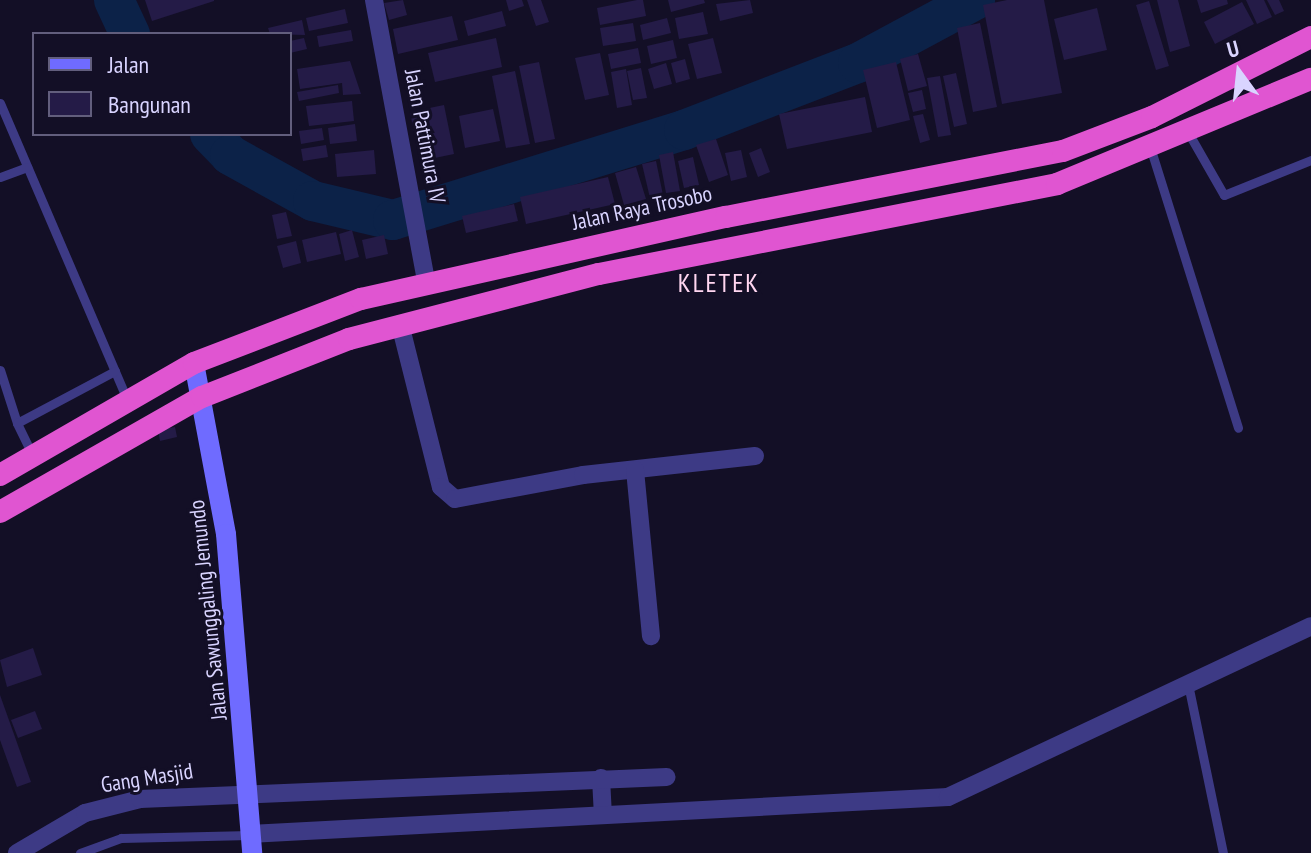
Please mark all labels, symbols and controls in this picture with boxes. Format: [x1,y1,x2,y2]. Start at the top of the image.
legend [32,32,292,136]
north arrow [1199,32,1279,112]
text: U [1224,34,1242,64]
text: Jalan [108,49,149,80]
street label: Jalan Pattimura IV [399,67,451,205]
text: Bangunan [108,89,191,120]
street label: Jalan Raya Trosobo [569,180,715,236]
district label: KLETEK [678,267,760,299]
street label: Jalan Sawunggaling Jemundo [183,499,233,721]
street label: Gang Masjid [99,758,195,798]

